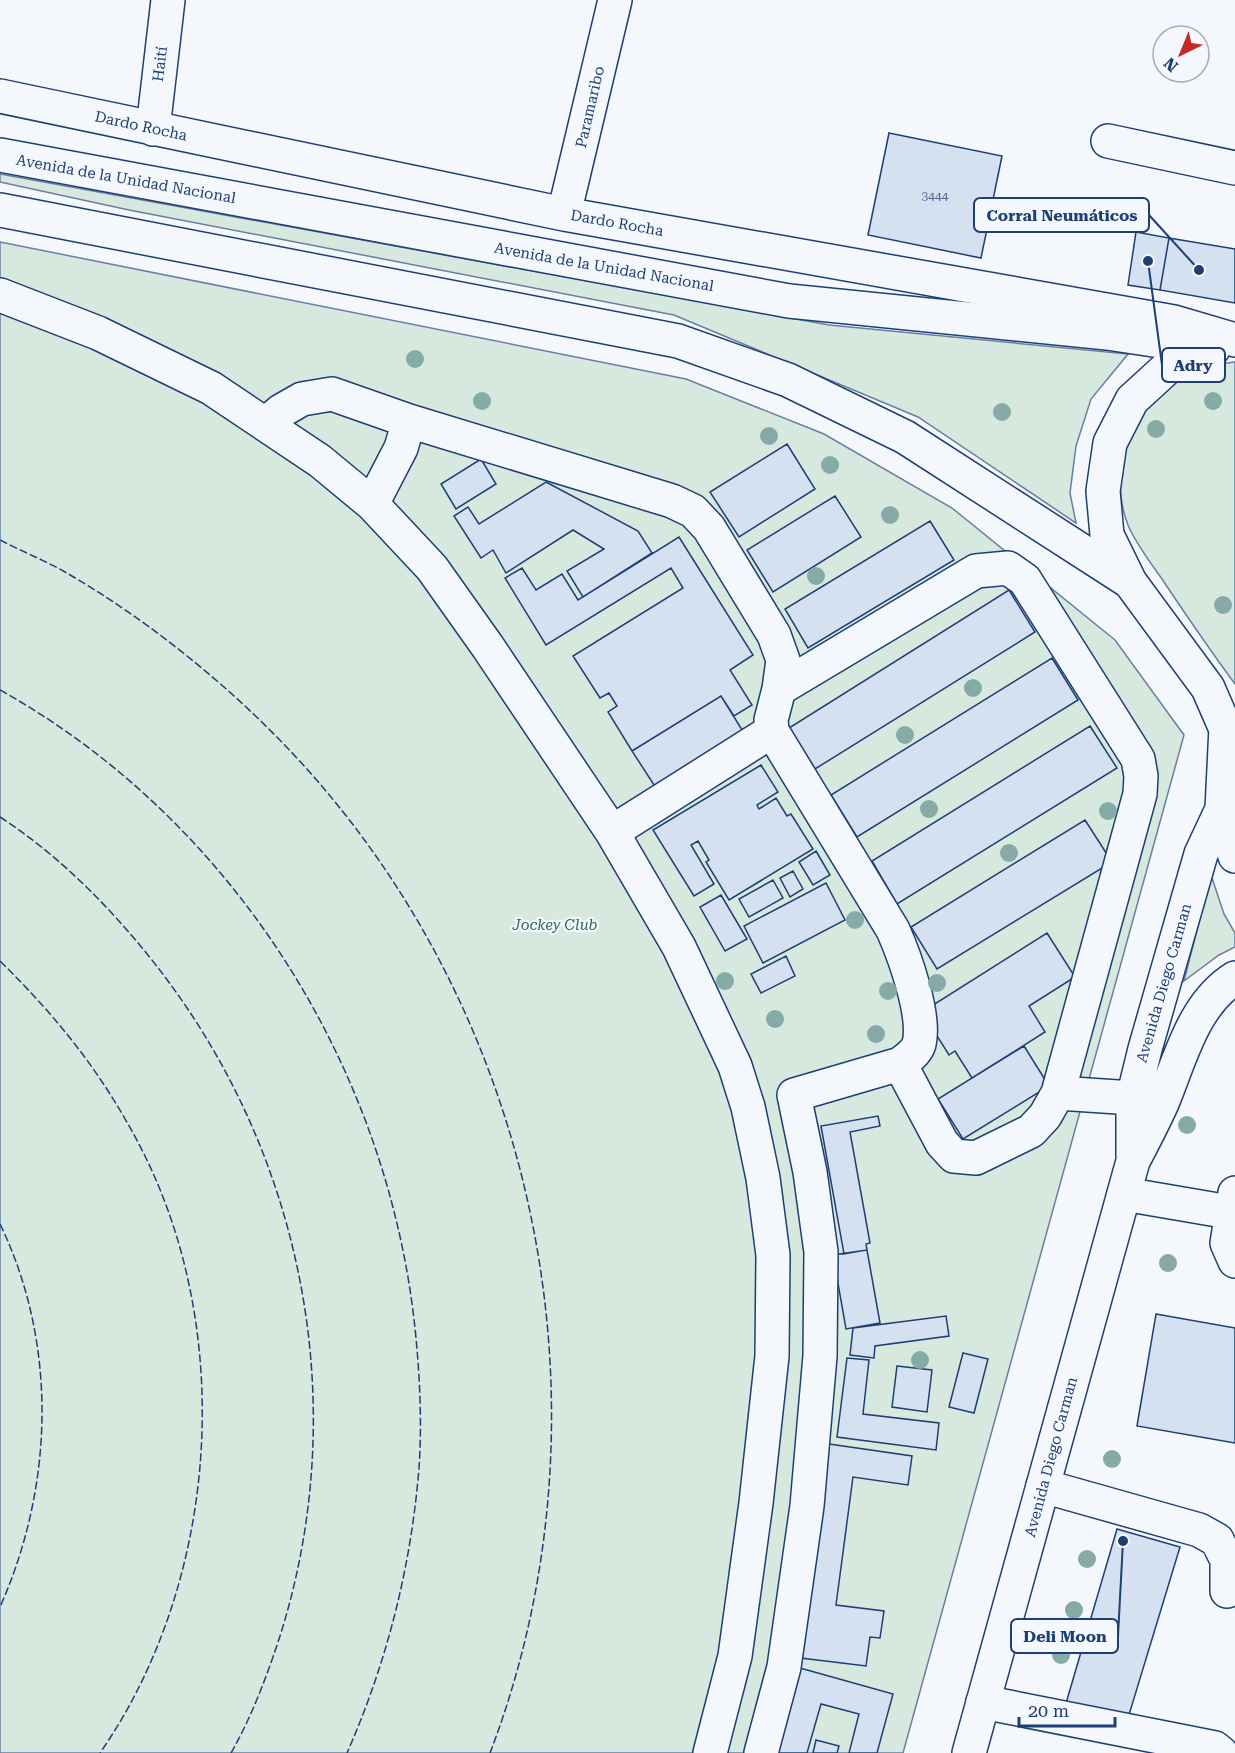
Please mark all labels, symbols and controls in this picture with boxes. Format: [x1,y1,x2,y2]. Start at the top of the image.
north arrow [1151,24,1211,84]
street label: Haití [149,45,171,83]
text: N [1160,53,1182,76]
street label: Paramaribo [572,64,608,150]
street label: Dardo Rocha [93,107,189,145]
street label: Avenida de la Unidad Nacional [15,151,238,207]
house number: 3444 [922,189,949,203]
callout: Corral Neumáticos [974,198,1149,232]
street label: Dardo Rocha [569,206,665,240]
text: Corral Neumáticos [986,206,1138,225]
street label: Avenida de la Unidad Nacional [493,239,716,295]
callout: Adry [1162,348,1225,382]
text: Adry [1173,356,1213,375]
street label: Avenida Diego Carman [1133,901,1195,1065]
park label: Jockey Club [512,916,598,934]
street label: Avenida Diego Carman [1021,1375,1081,1539]
callout: Deli Moon [1011,1619,1118,1653]
text: Deli Moon [1023,1627,1107,1646]
scale bar [1019,1690,1115,1728]
text: 20 m [1028,1700,1069,1721]

